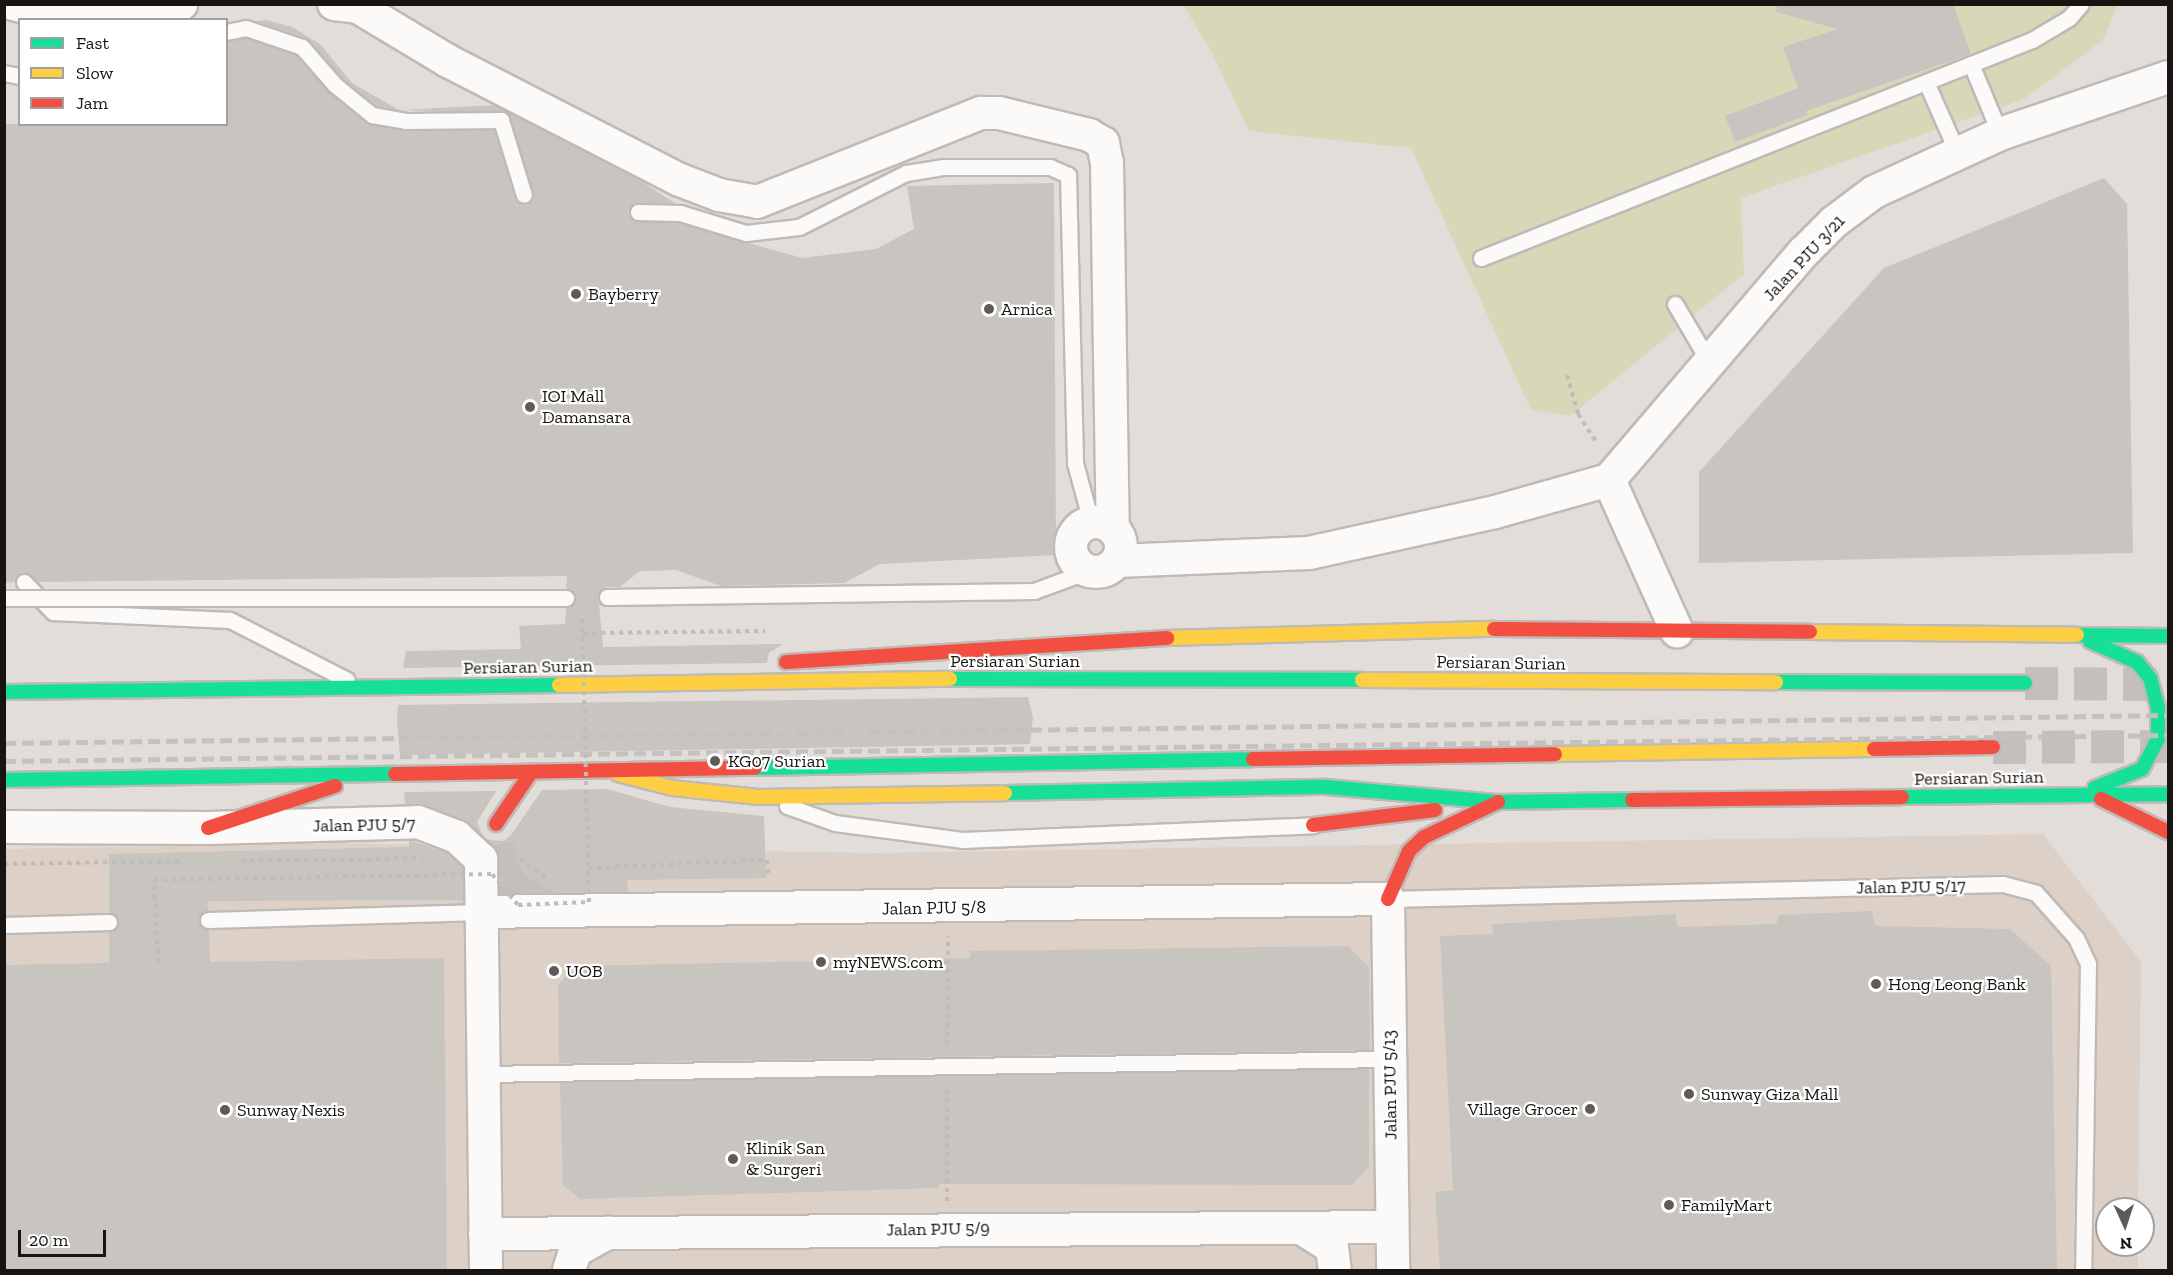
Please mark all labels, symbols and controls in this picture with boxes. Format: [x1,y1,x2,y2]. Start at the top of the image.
legend [18,18,228,126]
text: Fast [76,32,109,54]
text: Slow [76,62,113,84]
text: Jam [76,92,108,114]
street label: Jalan PJU 3/21 [1759,210,1849,306]
place label: Bayberry [588,283,659,305]
marker: Bayberry [569,287,583,301]
place label: Arnica [1001,298,1053,320]
marker: Arnica [982,302,996,316]
place label: IOI Mall Damansara [542,386,631,428]
marker: IOI Mall Damansara [523,400,537,414]
street label: Persiaran Surian [950,650,1080,672]
street label: Persiaran Surian [1436,651,1566,675]
street label: Persiaran Surian [463,655,593,679]
place label: KG07 Surian [728,750,826,772]
marker: KG07 Surian [706,752,724,770]
street label: Persiaran Surian [1914,766,2044,790]
street label: Jalan PJU 5/7 [312,813,416,837]
street label: Jalan PJU 5/17 [1856,875,1966,899]
street label: Jalan PJU 5/8 [882,896,986,920]
place label: myNEWS.com [833,951,943,973]
marker: myNEWS.com [814,955,828,969]
place label: UOB [566,960,603,982]
marker: UOB [547,964,561,978]
place label: Hong Leong Bank [1888,973,2026,995]
marker: Hong Leong Bank [1869,977,1883,991]
street label: Jalan PJU 5/13 [1378,1030,1402,1140]
place label: Sunway Giza Mall [1701,1083,1839,1105]
marker: Sunway Giza Mall [1682,1087,1696,1101]
place label: Village Grocer [1467,1098,1578,1120]
place label: Sunway Nexis [237,1099,345,1121]
marker: Village Grocer [1583,1102,1597,1116]
marker: Sunway Nexis [218,1103,232,1117]
place label: Klinik San & Surgeri [746,1138,825,1180]
marker: Klinik San & Surgeri [724,1150,742,1168]
place label: FamilyMart [1681,1194,1772,1216]
north arrow [2095,1197,2155,1257]
marker: FamilyMart [1662,1198,1676,1212]
street label: Jalan PJU 5/9 [886,1217,990,1241]
scale bar [21,1218,110,1256]
text: 20 m [29,1229,68,1251]
text: N [2119,1234,2132,1253]

